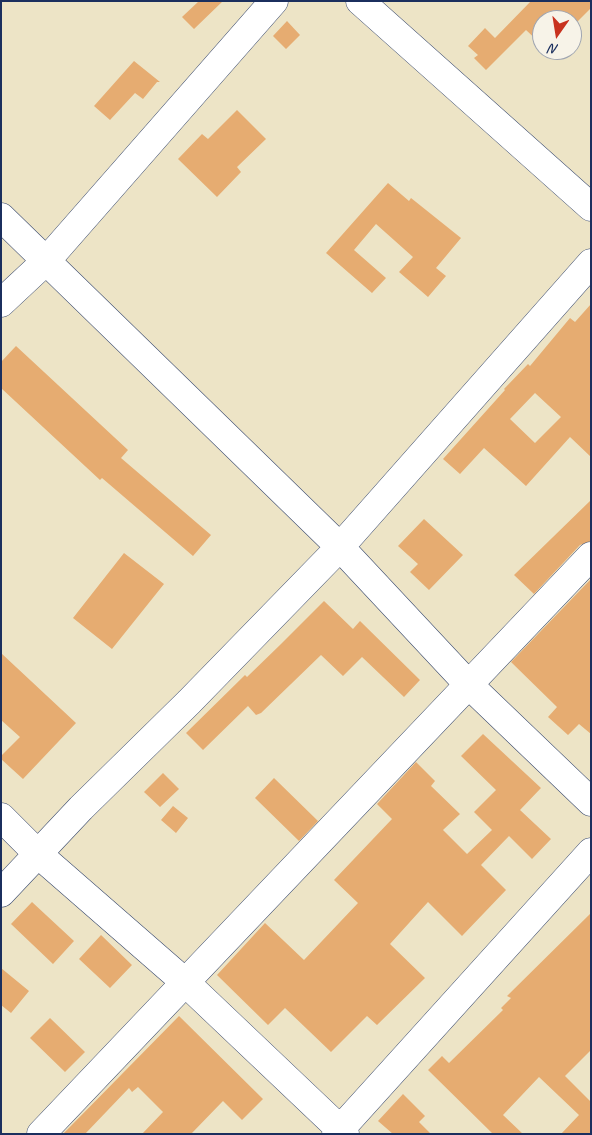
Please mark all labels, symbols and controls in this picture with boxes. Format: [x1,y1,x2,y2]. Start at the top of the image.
north arrow [532,10,582,60]
text: N [548,40,560,58]

